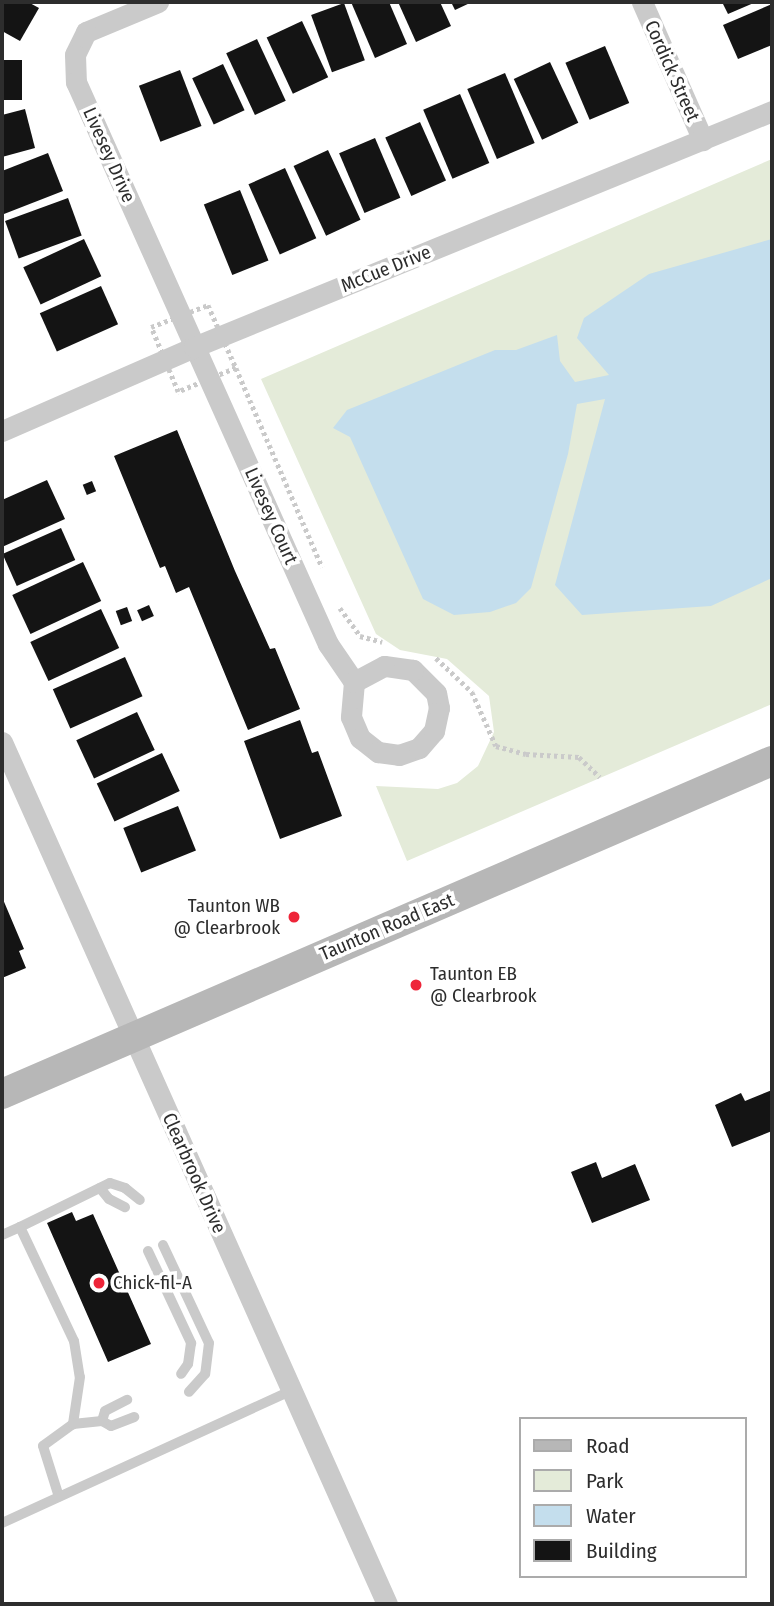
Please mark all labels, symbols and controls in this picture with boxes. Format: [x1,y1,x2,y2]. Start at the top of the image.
street label: Cordick Street [640,17,704,125]
street label: Livesey Drive [78,104,140,206]
street label: McCue Drive [338,241,434,297]
street label: Livesey Court [240,464,302,568]
street label: Taunton Road East [316,888,458,966]
place label: Taunton WB @ Clearbrook [173,895,280,939]
marker: Taunton WB @ Clearbrook [286,909,302,925]
place label: Taunton EB @ Clearbrook [430,963,537,1007]
marker: Taunton EB @ Clearbrook [408,977,424,993]
street label: Clearbrook Drive [157,1109,231,1237]
place label: Chick-fil-A [113,1272,192,1294]
marker: Chick-fil-A [91,1275,107,1291]
legend [518,1417,746,1578]
text: Road [586,1433,630,1459]
text: Park [586,1468,623,1494]
text: Water [586,1503,636,1529]
text: Building [586,1538,657,1564]

